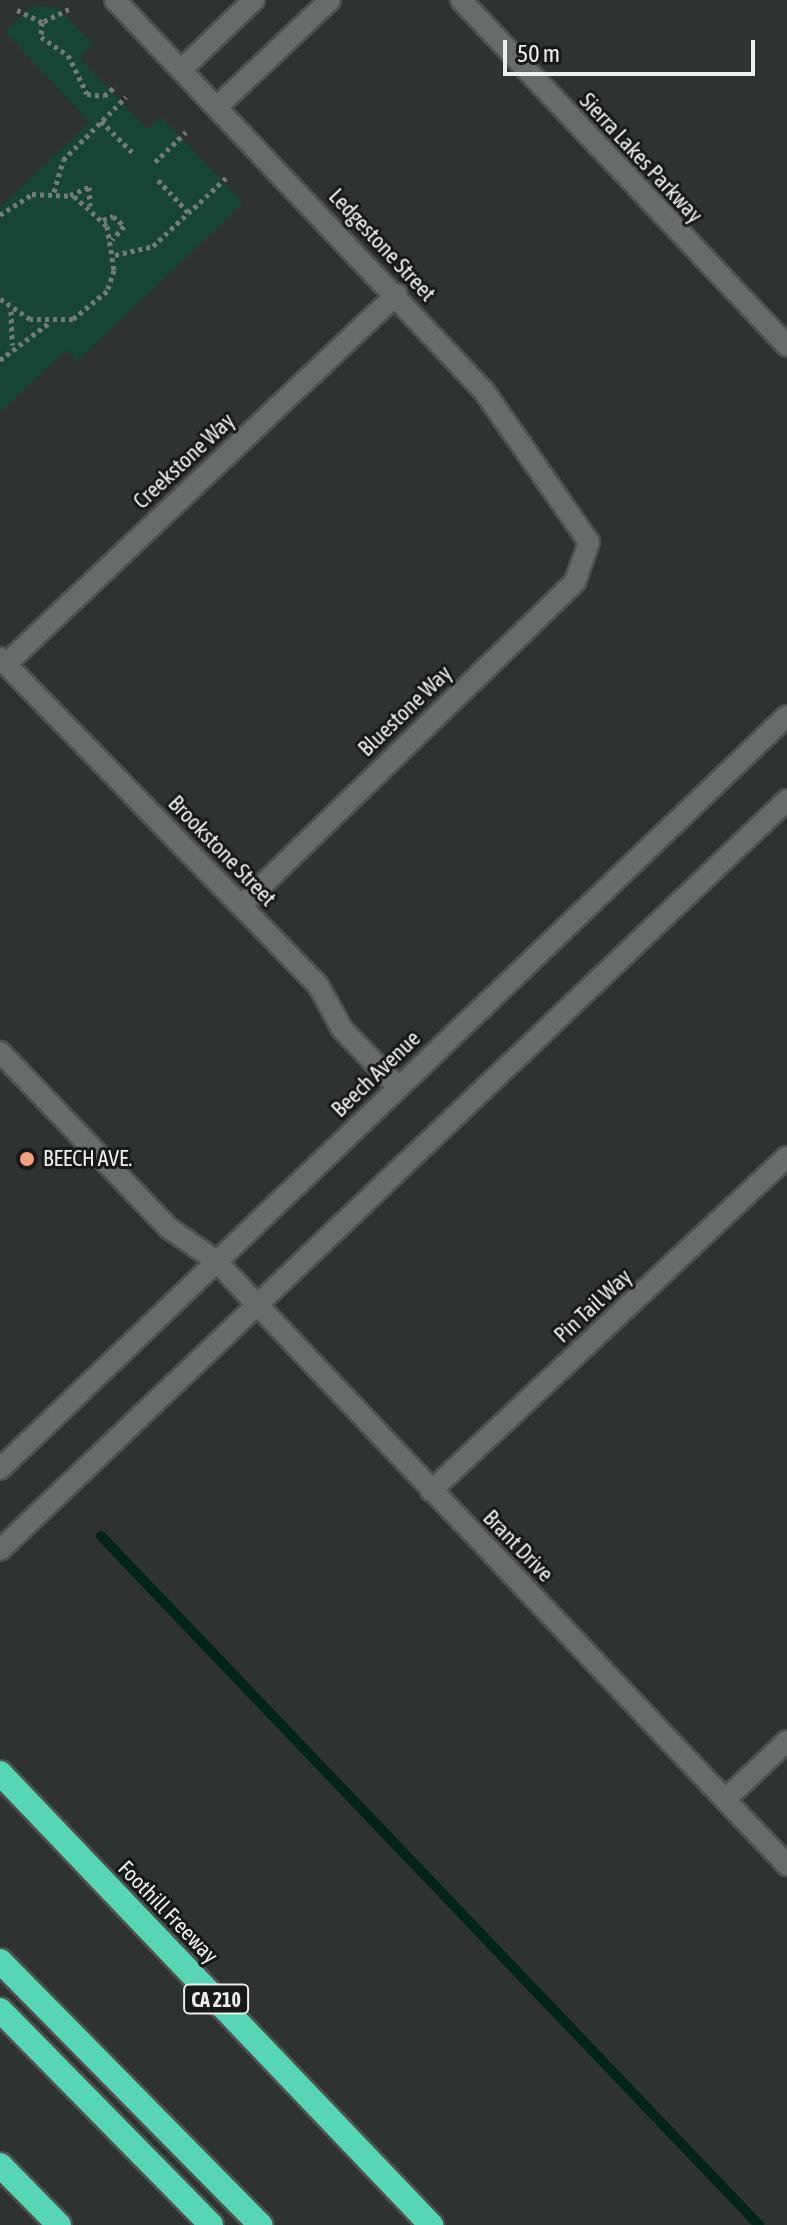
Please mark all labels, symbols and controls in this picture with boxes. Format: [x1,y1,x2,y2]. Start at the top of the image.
scale bar [507,24,759,74]
text: 50 m [517,40,560,67]
street label: Sierra Lakes Parkway [574,88,708,228]
street label: Ledgestone Street [323,183,441,307]
street label: Creekstone Way [128,408,240,514]
street label: Bluestone Way [353,660,457,762]
street label: Brookstone Street [163,790,281,912]
street label: Beech Avenue [326,1025,426,1123]
place label: BEECH AVE. [43,1146,132,1172]
marker: BEECH AVE. [18,1150,36,1168]
street label: Pin Tail Way [549,1264,637,1348]
street label: Brant Drive [477,1505,559,1587]
street label: Foothill Freeway [112,1855,224,1969]
road number: CA 210 [182,1983,250,2015]

